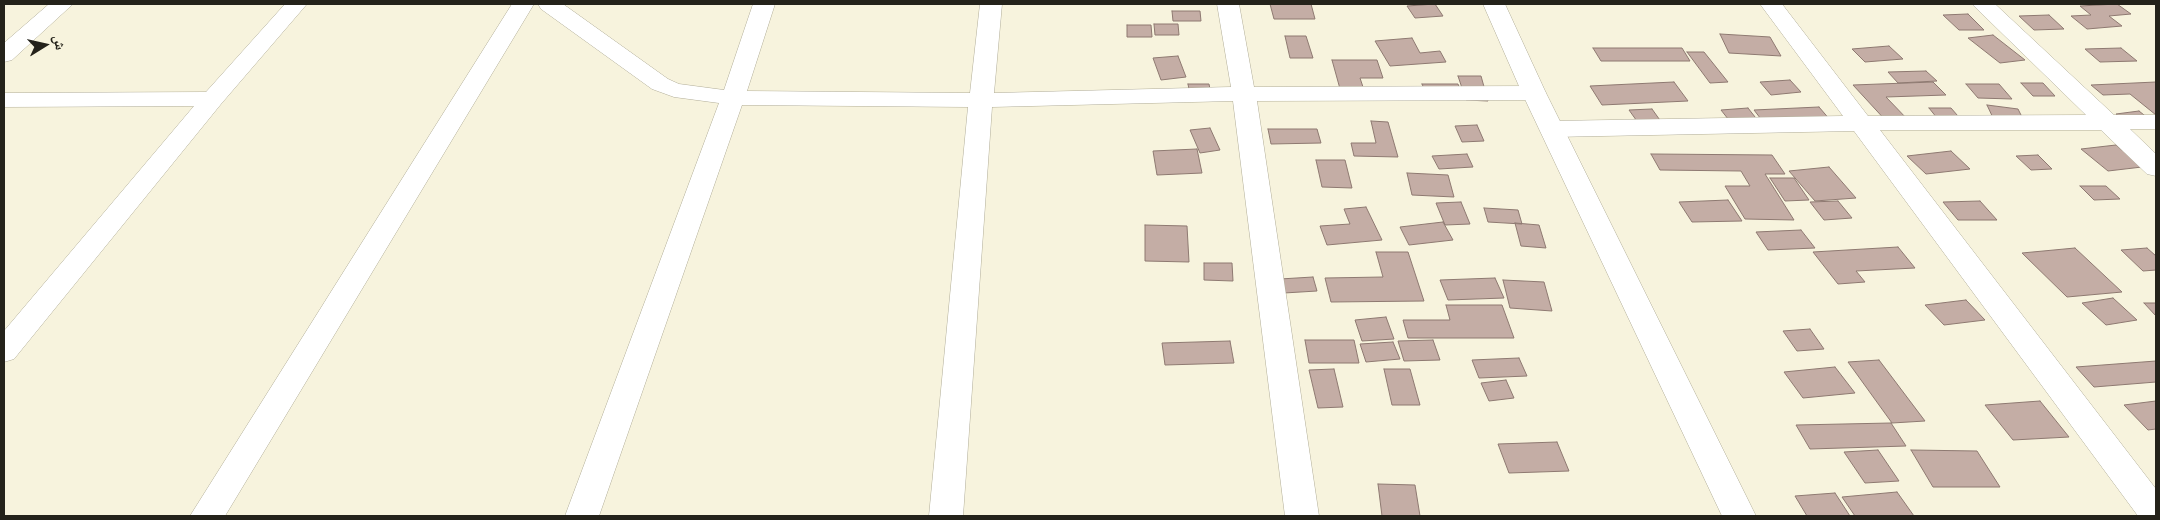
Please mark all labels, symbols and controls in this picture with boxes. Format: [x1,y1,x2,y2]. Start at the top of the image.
north arrow [20,20,70,70]
text: ش [51,34,69,51]

